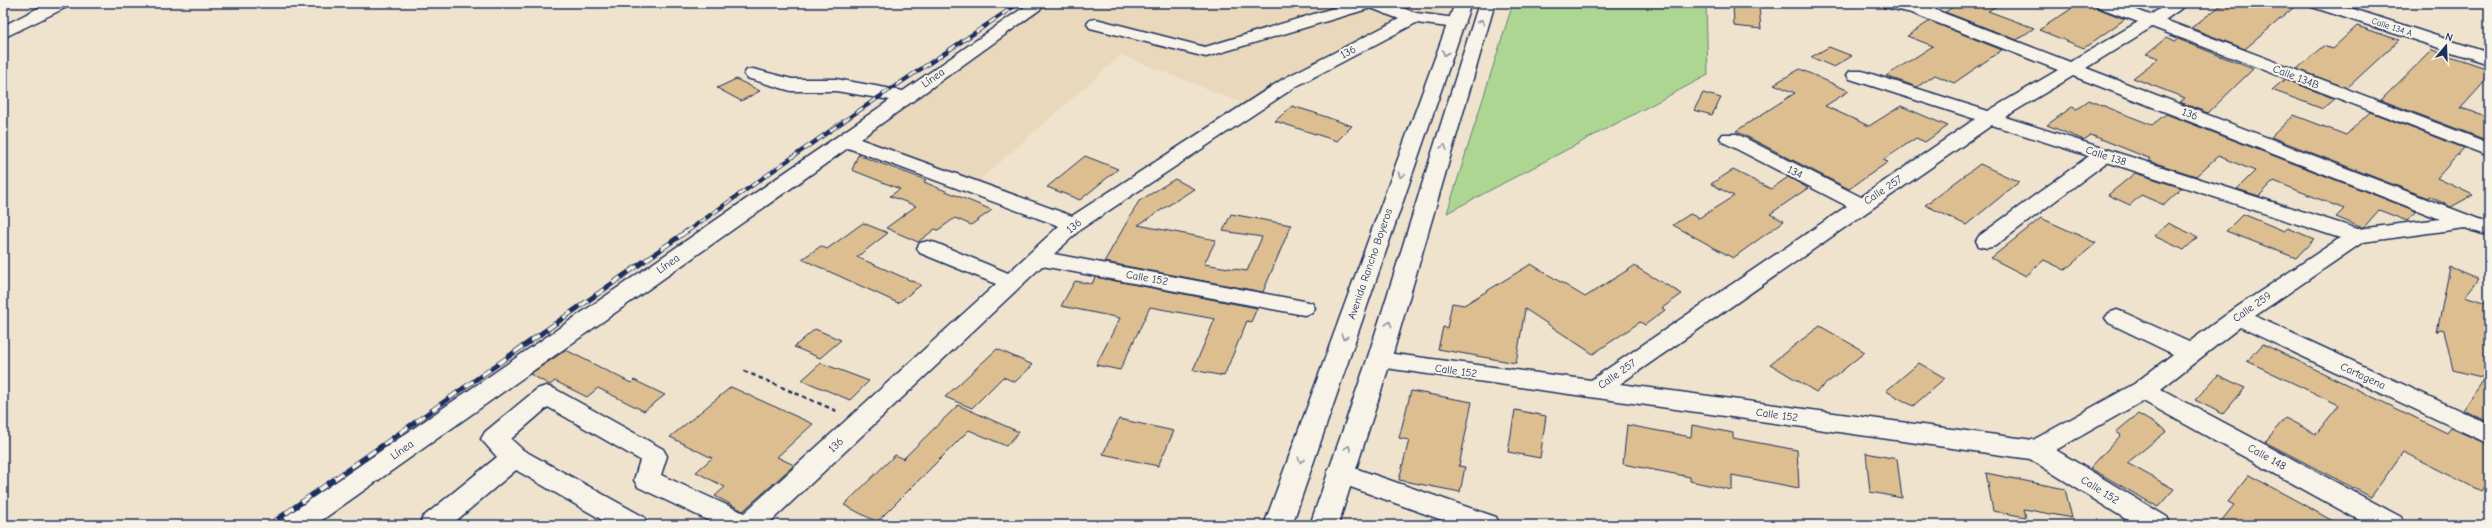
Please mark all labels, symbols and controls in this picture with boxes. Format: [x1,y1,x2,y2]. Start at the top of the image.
street label: Calle 134 A [2370,16,2414,38]
one-way arrow [1476,19,1485,26]
north arrow [2426,26,2466,66]
text: N [2444,30,2455,44]
street label: 136 [1338,43,1358,61]
one-way arrow [1441,49,1449,56]
street label: Calle 134B [2271,62,2321,92]
street label: Línea [919,65,947,91]
street label: 136 [2180,105,2200,123]
one-way arrow [1439,143,1448,150]
street label: Calle 138 [2084,143,2128,169]
street label: 134 [1785,163,1805,181]
one-way arrow [1398,172,1406,179]
street label: Calle 257 [1861,172,1905,208]
street label: Avenida Rancho Boyeros [1345,207,1395,321]
street label: 136 [1064,216,1084,236]
street label: Línea [654,251,682,277]
street label: Calle 152 [1125,268,1169,288]
street label: Calle 259 [2230,289,2274,325]
one-way arrow [1384,321,1393,328]
one-way arrow [1341,334,1349,341]
street label: Calle 257 [1596,356,1638,392]
street label: Cartagena [2338,360,2388,392]
street label: Calle 152 [1434,362,1478,380]
street label: Calle 152 [1755,406,1799,424]
street label: 136 [826,435,846,455]
street label: Línea [388,437,416,463]
street label: Calle 148 [2246,441,2289,473]
one-way arrow [1344,444,1352,451]
one-way arrow [1297,456,1305,463]
street label: Calle 152 [2079,473,2122,507]

